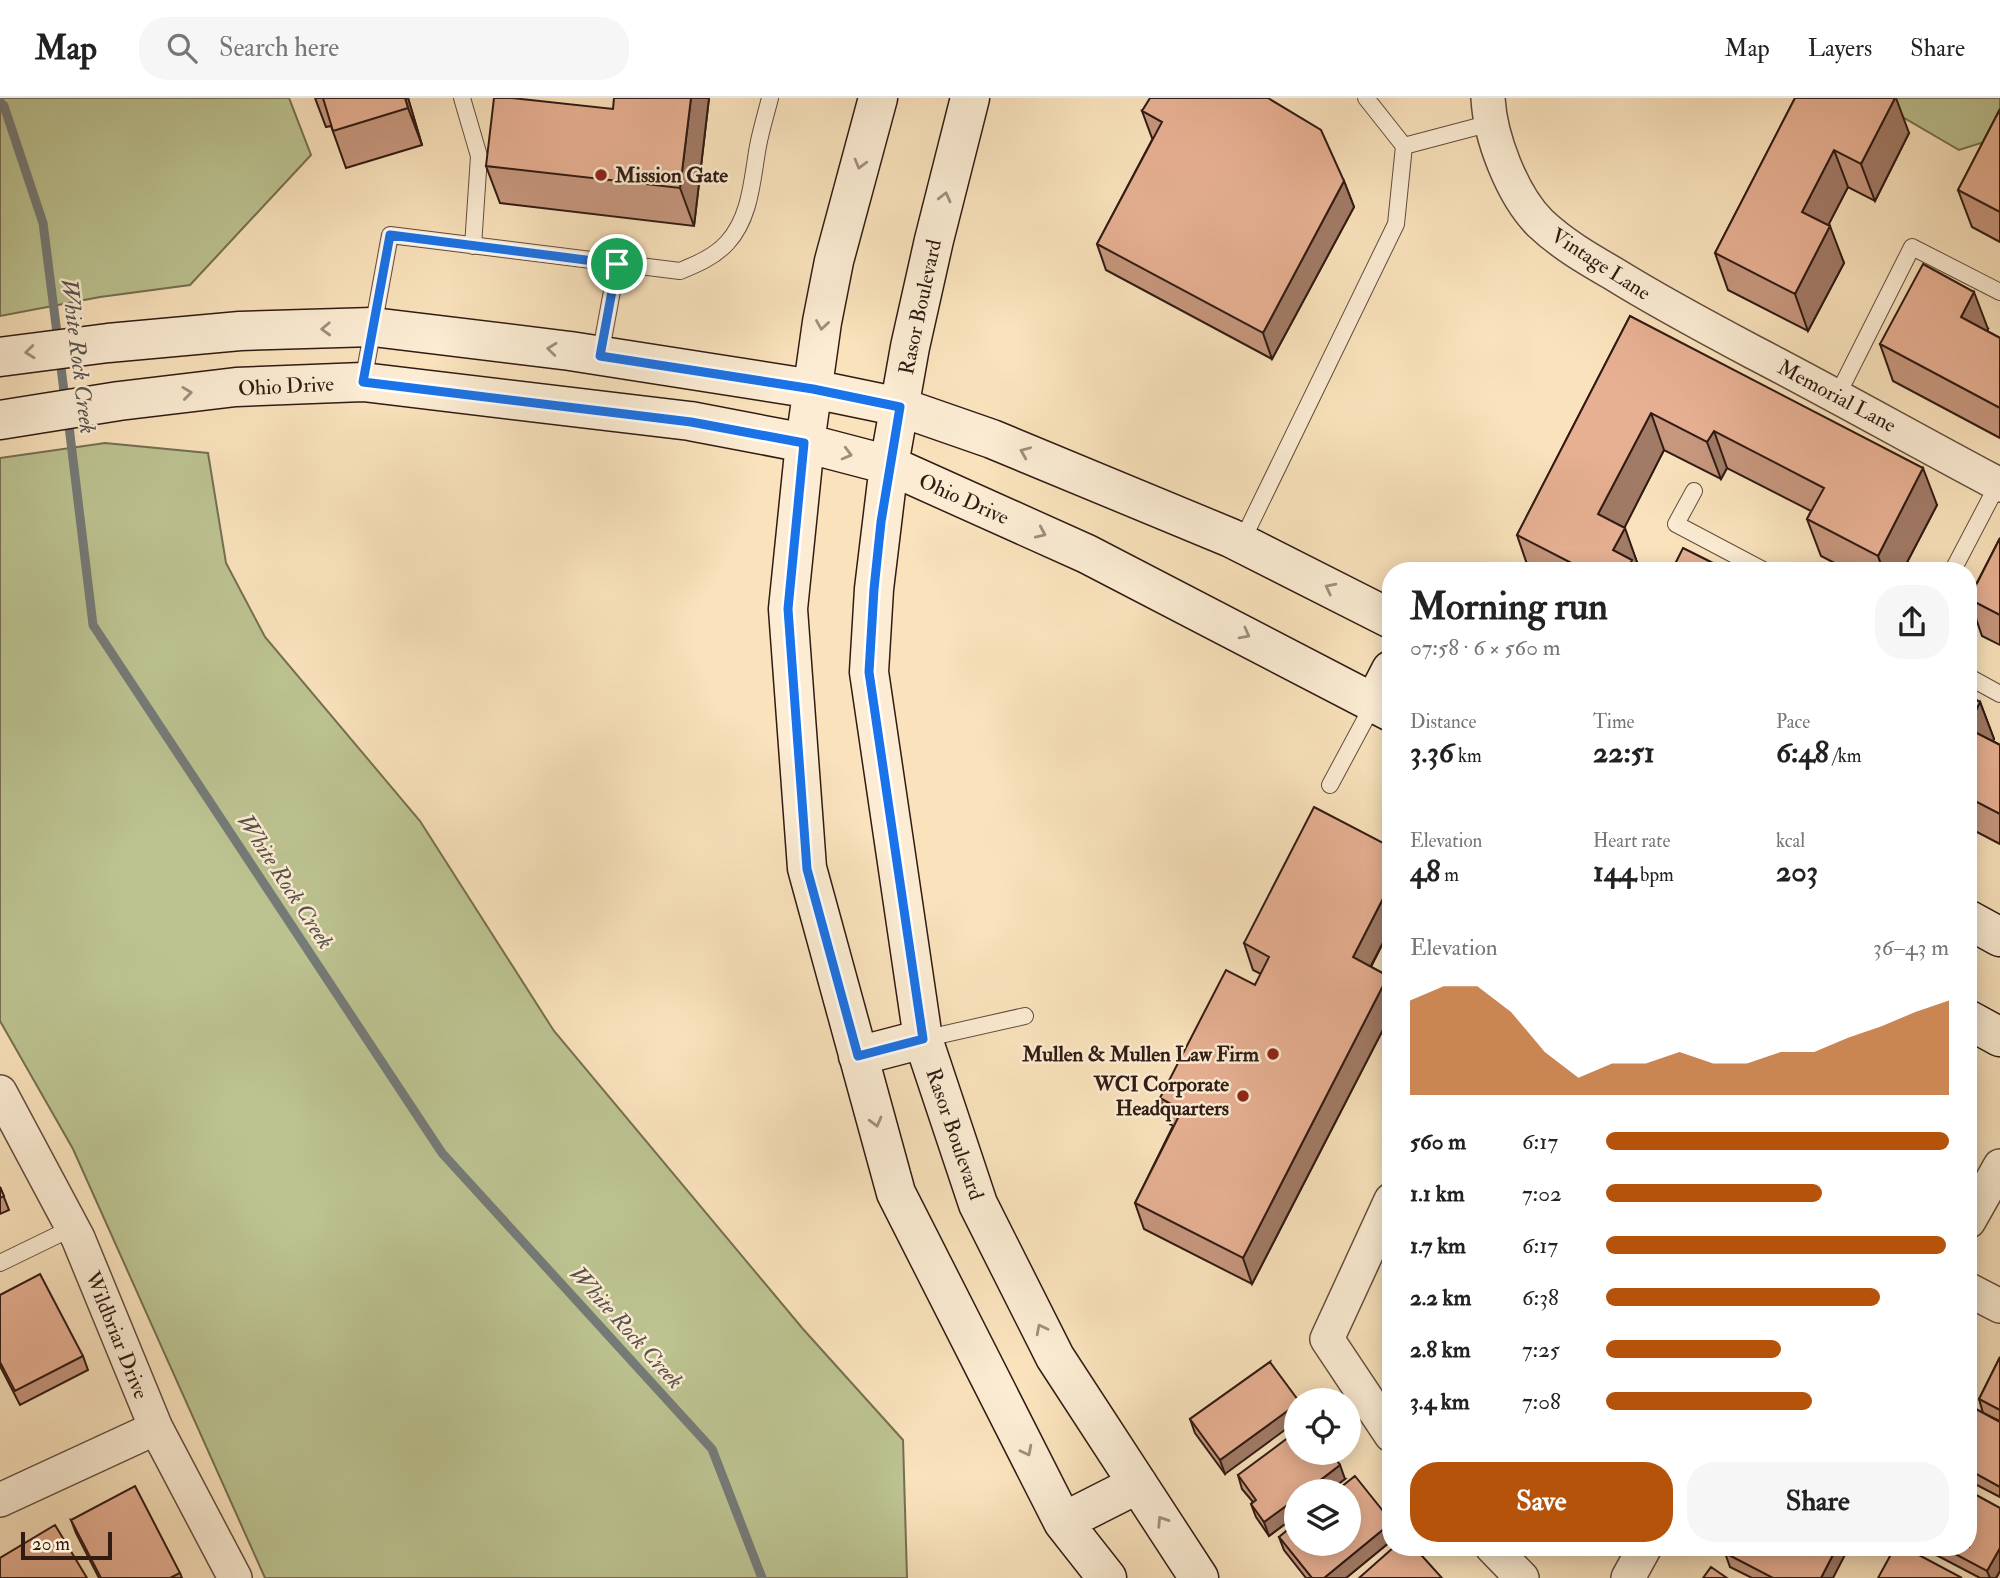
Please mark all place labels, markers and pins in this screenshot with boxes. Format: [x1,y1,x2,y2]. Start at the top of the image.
place label: Mission Gate [614,162,728,189]
marker: Mission Gate [593,167,609,183]
pin [587,234,647,294]
place label: Mullen & Mullen Law Firm [1021,1041,1260,1068]
marker: Mullen & Mullen Law Firm [1265,1046,1281,1062]
place label: WCI Corporate Headquarters [1093,1071,1229,1122]
marker: WCI Corporate Headquarters [1235,1088,1251,1104]

